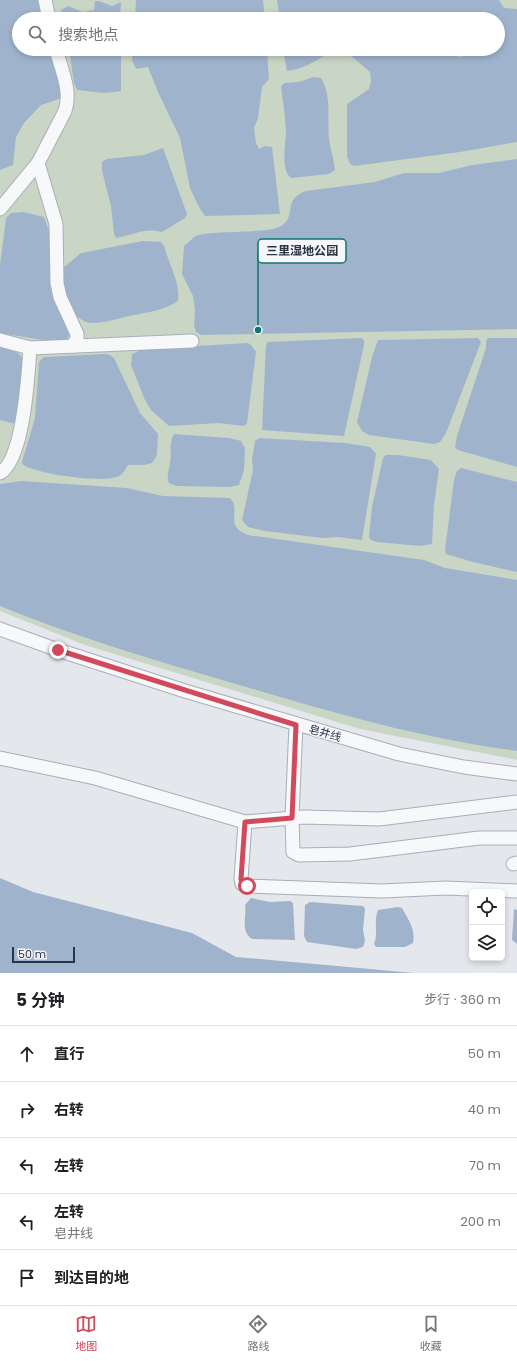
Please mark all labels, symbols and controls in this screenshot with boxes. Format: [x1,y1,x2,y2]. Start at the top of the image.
search box [12,12,505,56]
icon: search [26,23,48,45]
text: 搜索地点 [58,24,118,45]
callout: 三里湿地公园 [258,239,346,263]
text: 三里湿地公园 [266,242,338,259]
route end [49,641,67,659]
street label: 皂井线 [307,721,343,745]
route start [238,877,256,895]
map controls [469,889,505,961]
button: locate [469,889,505,925]
button: layers [469,925,505,961]
scale bar [12,945,75,964]
text: 50 m [18,946,46,962]
text: 5 分钟 [16,988,65,1012]
text: 步行 · 360 m [424,990,501,1009]
icon: ahead [16,1043,38,1065]
text: 直行 [54,1043,84,1064]
text: 50 m [468,1044,501,1063]
icon: right [16,1099,38,1121]
text: 右转 [54,1099,84,1120]
text: 40 m [468,1100,501,1119]
icon: left [16,1155,38,1177]
text: 左转 [54,1155,84,1176]
text: 70 m [469,1156,501,1175]
text: 左转 [54,1201,84,1222]
icon: left [16,1211,38,1233]
text: 200 m [460,1212,501,1231]
text: 皂井线 [54,1224,93,1243]
icon: arrive [16,1267,38,1289]
text: 到达目的地 [54,1267,129,1288]
tab: 地图 [75,1313,97,1355]
tab: 路线 [247,1313,269,1355]
tab: 收藏 [420,1313,442,1355]

